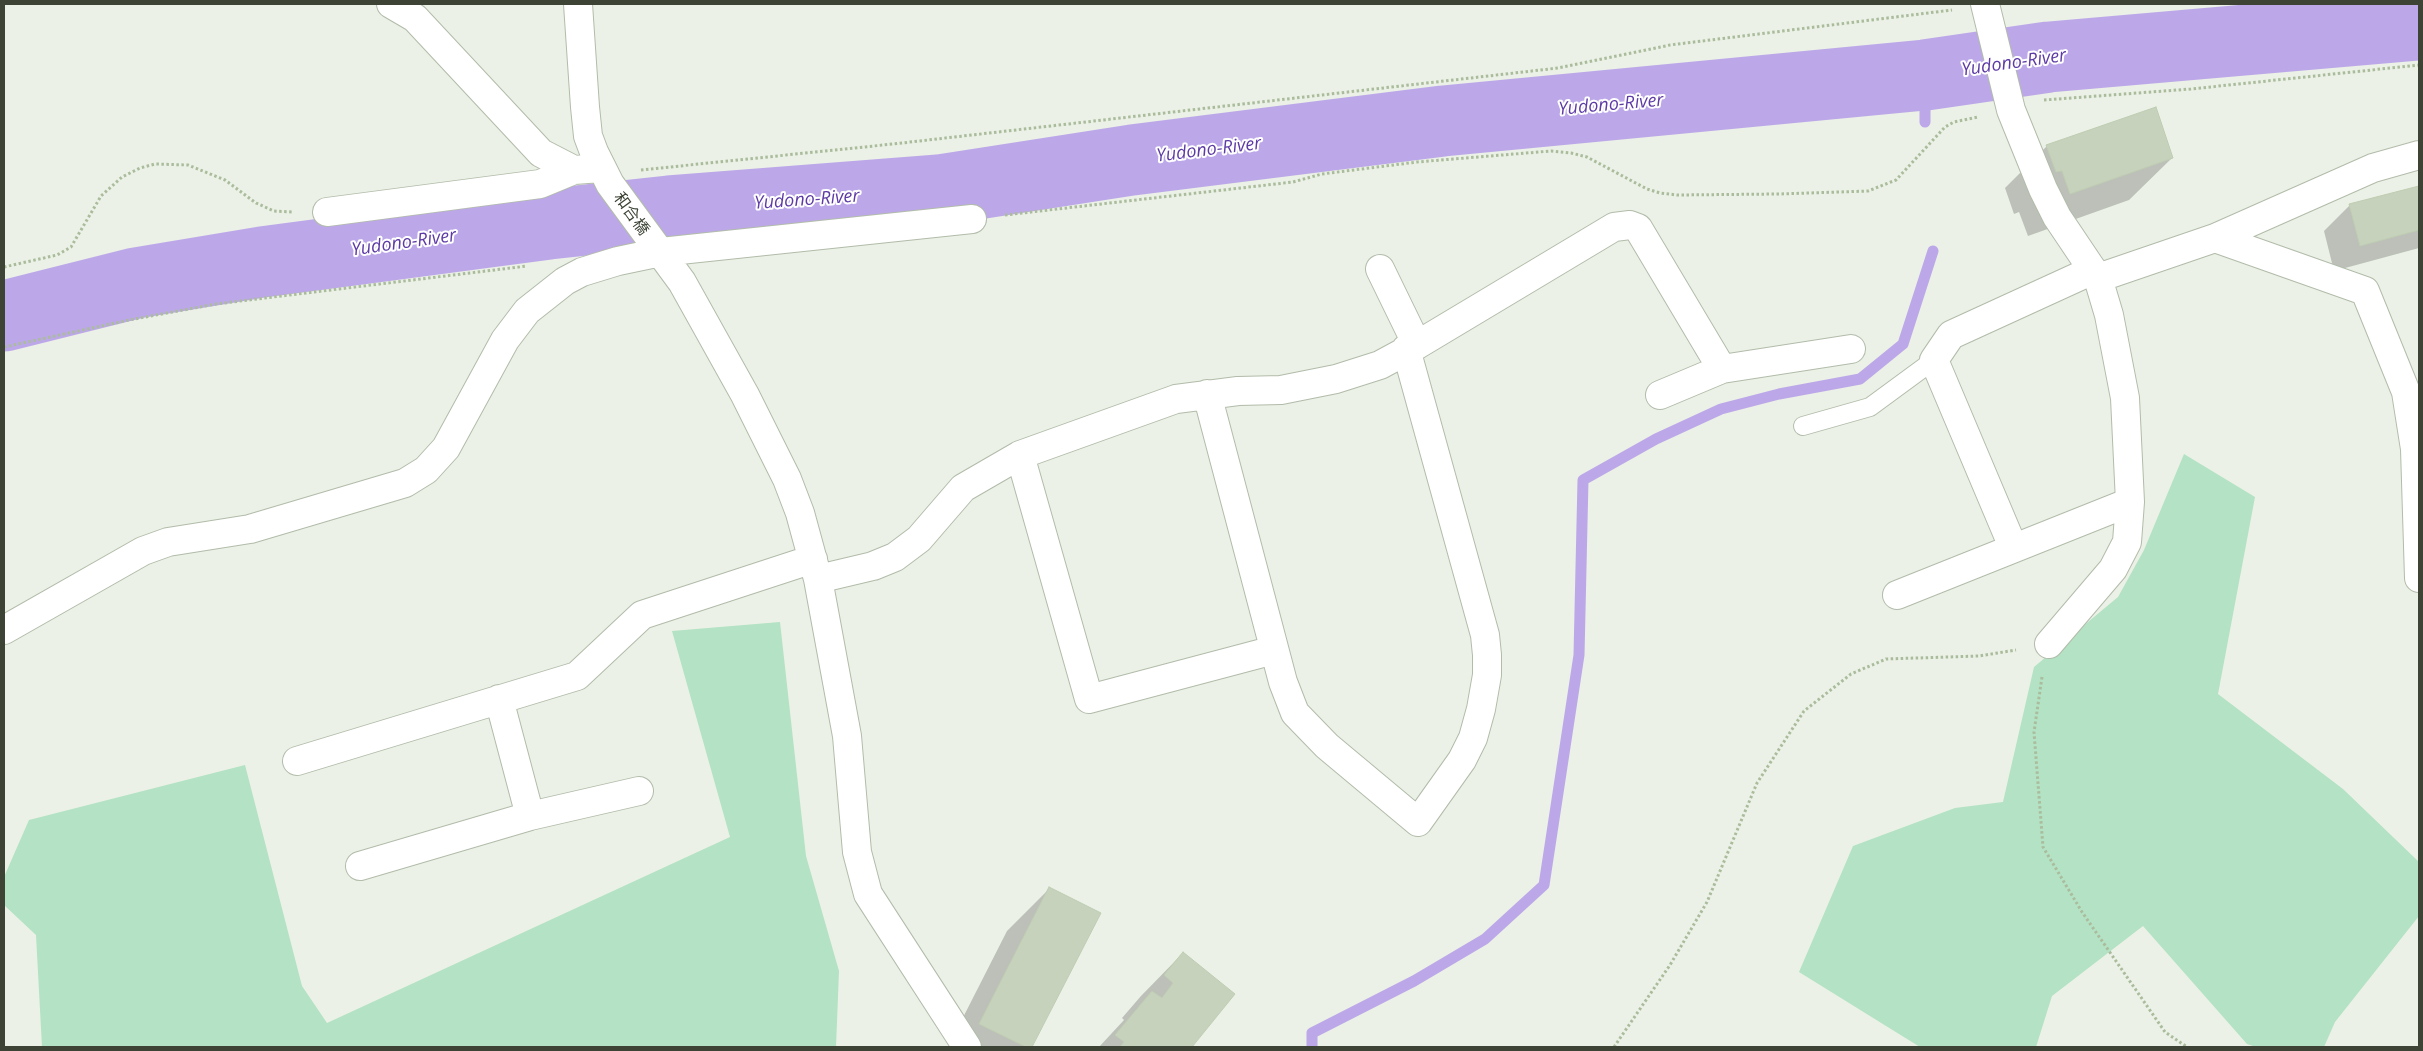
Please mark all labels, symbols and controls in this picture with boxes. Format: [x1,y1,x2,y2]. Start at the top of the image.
water label: Yudono-River [1960,45,2068,81]
water label: Yudono-River [1558,90,1664,120]
water label: Yudono-River [1155,133,1263,167]
water label: Yudono-River [754,186,860,214]
street label: 和合橋 [609,189,653,239]
water label: Yudono-River [350,225,458,261]

